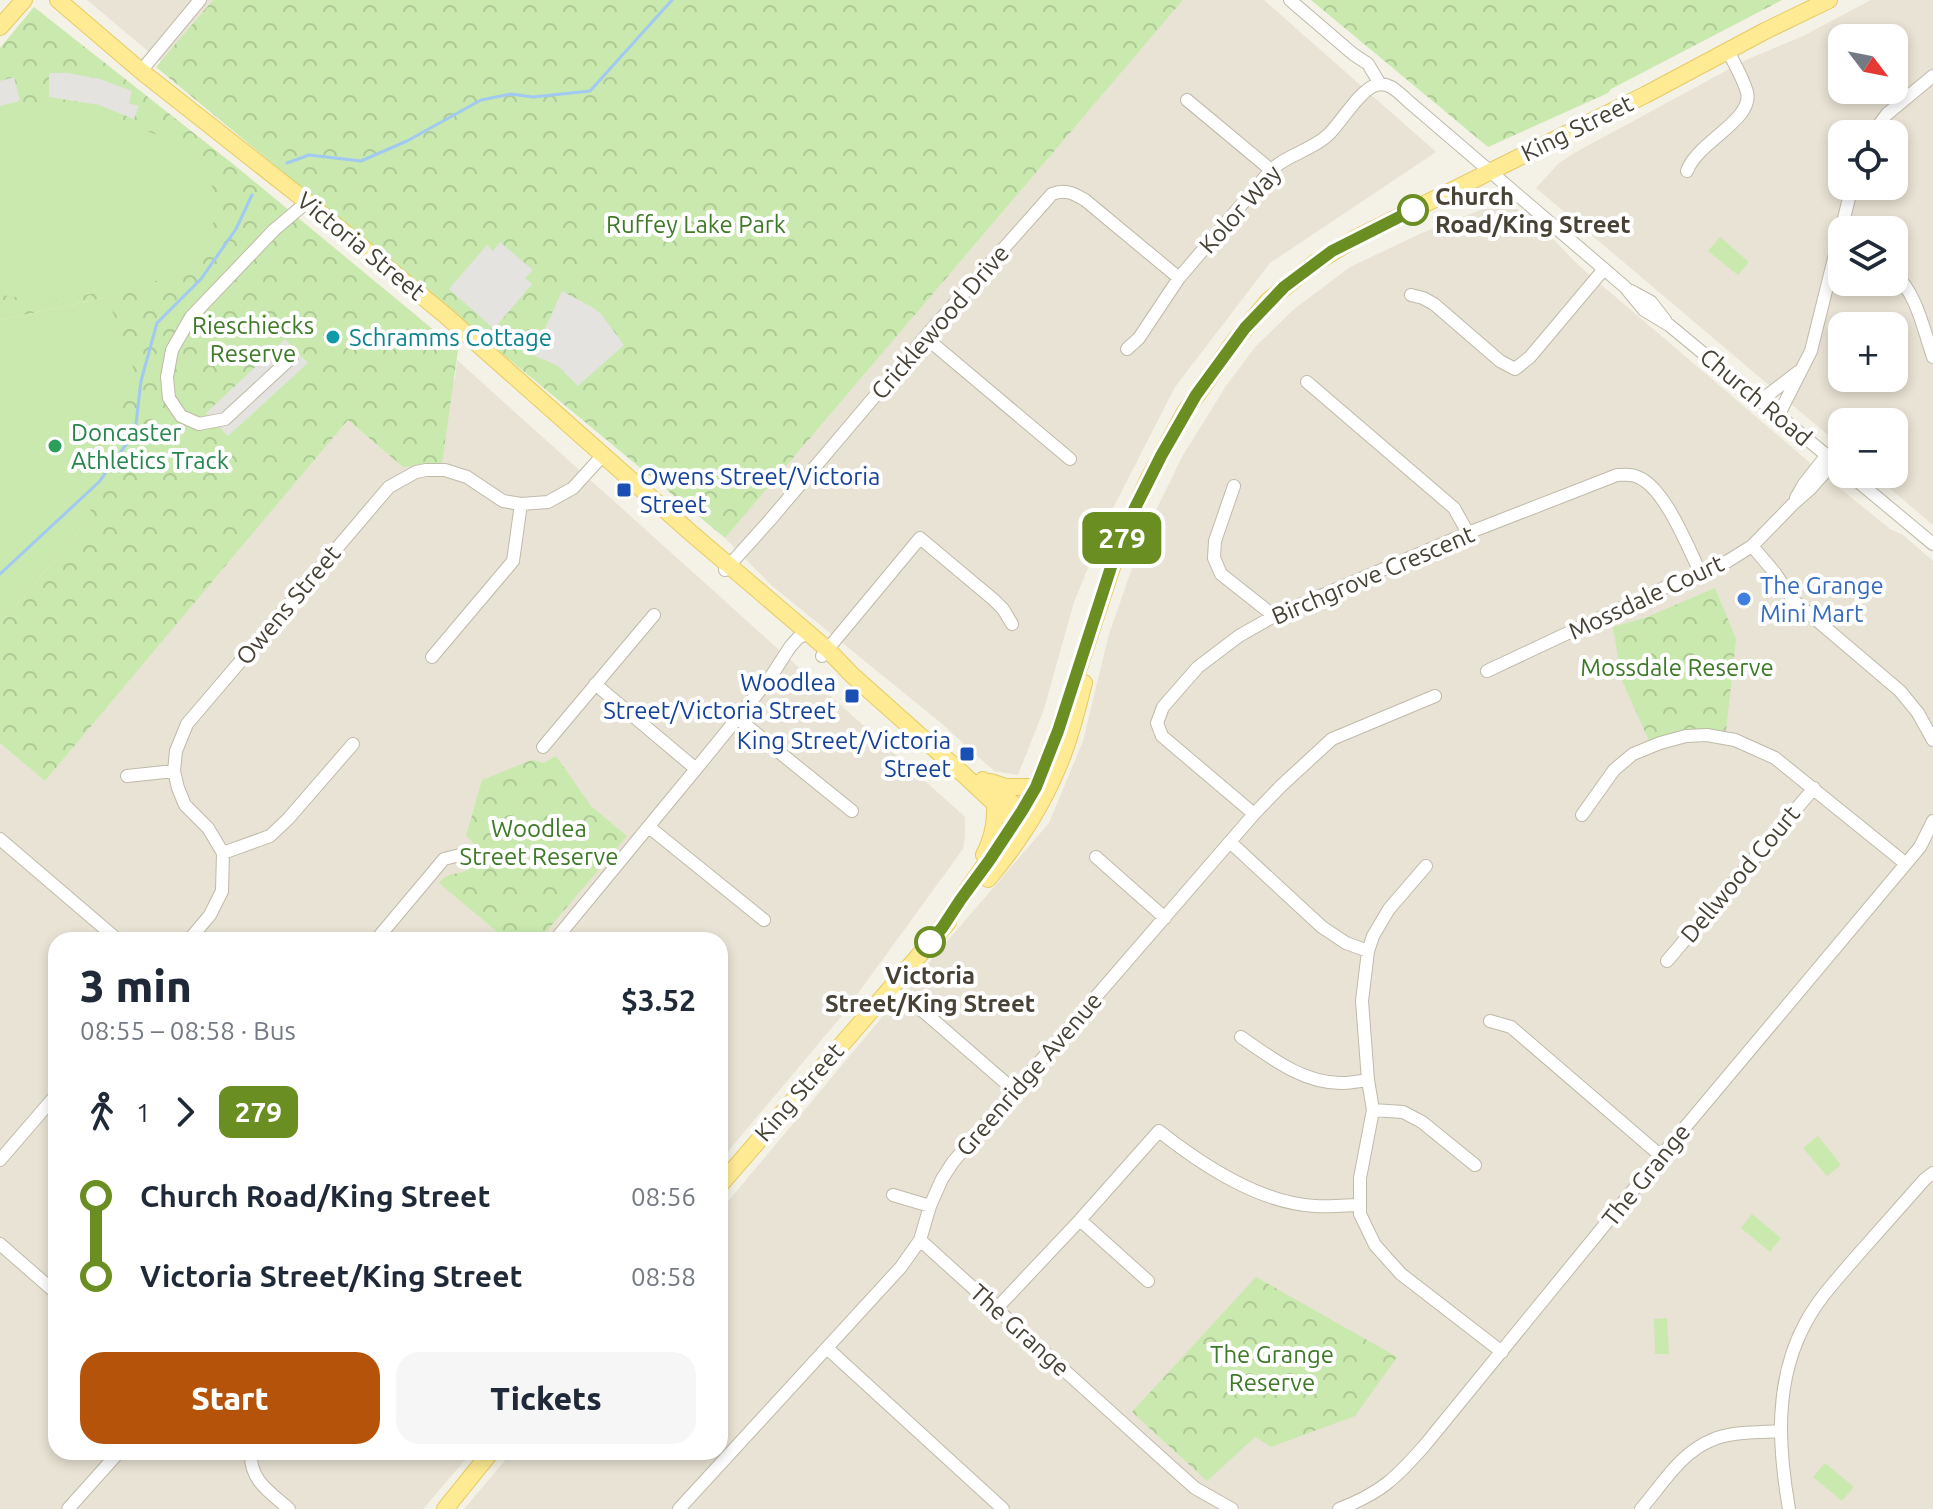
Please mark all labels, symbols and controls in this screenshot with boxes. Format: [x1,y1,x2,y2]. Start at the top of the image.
north arrow [1828,24,1908,104]
map controls [1828,24,1908,488]
street label: King Street [1517,89,1638,167]
button: locate [1828,120,1908,200]
street label: Kolor Way [1194,159,1287,258]
place label: Church Road/King Street [1435,183,1631,238]
street label: Victoria Street [292,186,431,306]
marker: Church Road/King Street [1398,195,1428,225]
park label: Ruffey Lake Park [606,211,786,238]
button: layers [1828,216,1908,296]
street label: Cricklewood Drive [866,239,1014,405]
park label: Rieschiecks Reserve [192,312,314,367]
button: + [1828,312,1908,392]
place label: Schramms Cottage [349,324,552,351]
marker: Schramms Cottage [324,328,342,346]
street label: Church Road [1695,343,1817,451]
button: − [1828,408,1908,488]
place label: Doncaster Athletics Track [71,419,229,474]
marker: Doncaster Athletics Track [46,437,64,455]
place label: Owens Street/Victoria Street [640,463,880,518]
marker: Owens Street/Victoria Street [615,481,633,499]
line badge: 279 [1076,512,1168,564]
street label: Birchgrove Crescent [1268,520,1479,630]
text: 279 [1098,522,1146,553]
street label: Owens Street [230,540,346,670]
street label: Mossdale Court [1564,549,1728,645]
place label: The Grange Mini Mart [1760,572,1884,627]
marker: The Grange Mini Mart [1735,590,1753,608]
park label: Mossdale Reserve [1580,654,1774,681]
place label: Woodlea Street/Victoria Street [603,669,837,724]
marker: Woodlea Street/Victoria Street [843,687,861,705]
place label: King Street/Victoria Street [737,727,952,782]
marker: King Street/Victoria Street [958,745,976,763]
street label: Dellwood Court [1675,800,1805,948]
park label: Woodlea Street Reserve [460,815,618,870]
marker: Victoria Street/King Street [915,927,945,957]
text: 3 min [80,961,192,1010]
place label: Victoria Street/King Street [825,962,1035,1017]
text: $3.52 [621,983,696,1017]
street label: Greenridge Avenue [951,987,1107,1161]
text: 08:55 – 08:58 · Bus [80,1016,296,1045]
street label: King Street [749,1037,849,1146]
icon: walk [80,1090,124,1134]
icon: forward [163,1090,207,1134]
text: 279 [235,1096,282,1127]
text: 1 [136,1098,151,1127]
street label: The Grange [1597,1118,1695,1232]
text: Church Road/King Street [140,1179,490,1213]
text: 08:56 [631,1182,696,1211]
text: Victoria Street/King Street [140,1259,522,1293]
text: 08:58 [631,1262,696,1291]
street label: The Grange [965,1279,1075,1381]
park label: The Grange Reserve [1210,1341,1334,1396]
button: Start [80,1352,380,1444]
button: Tickets [396,1352,696,1444]

